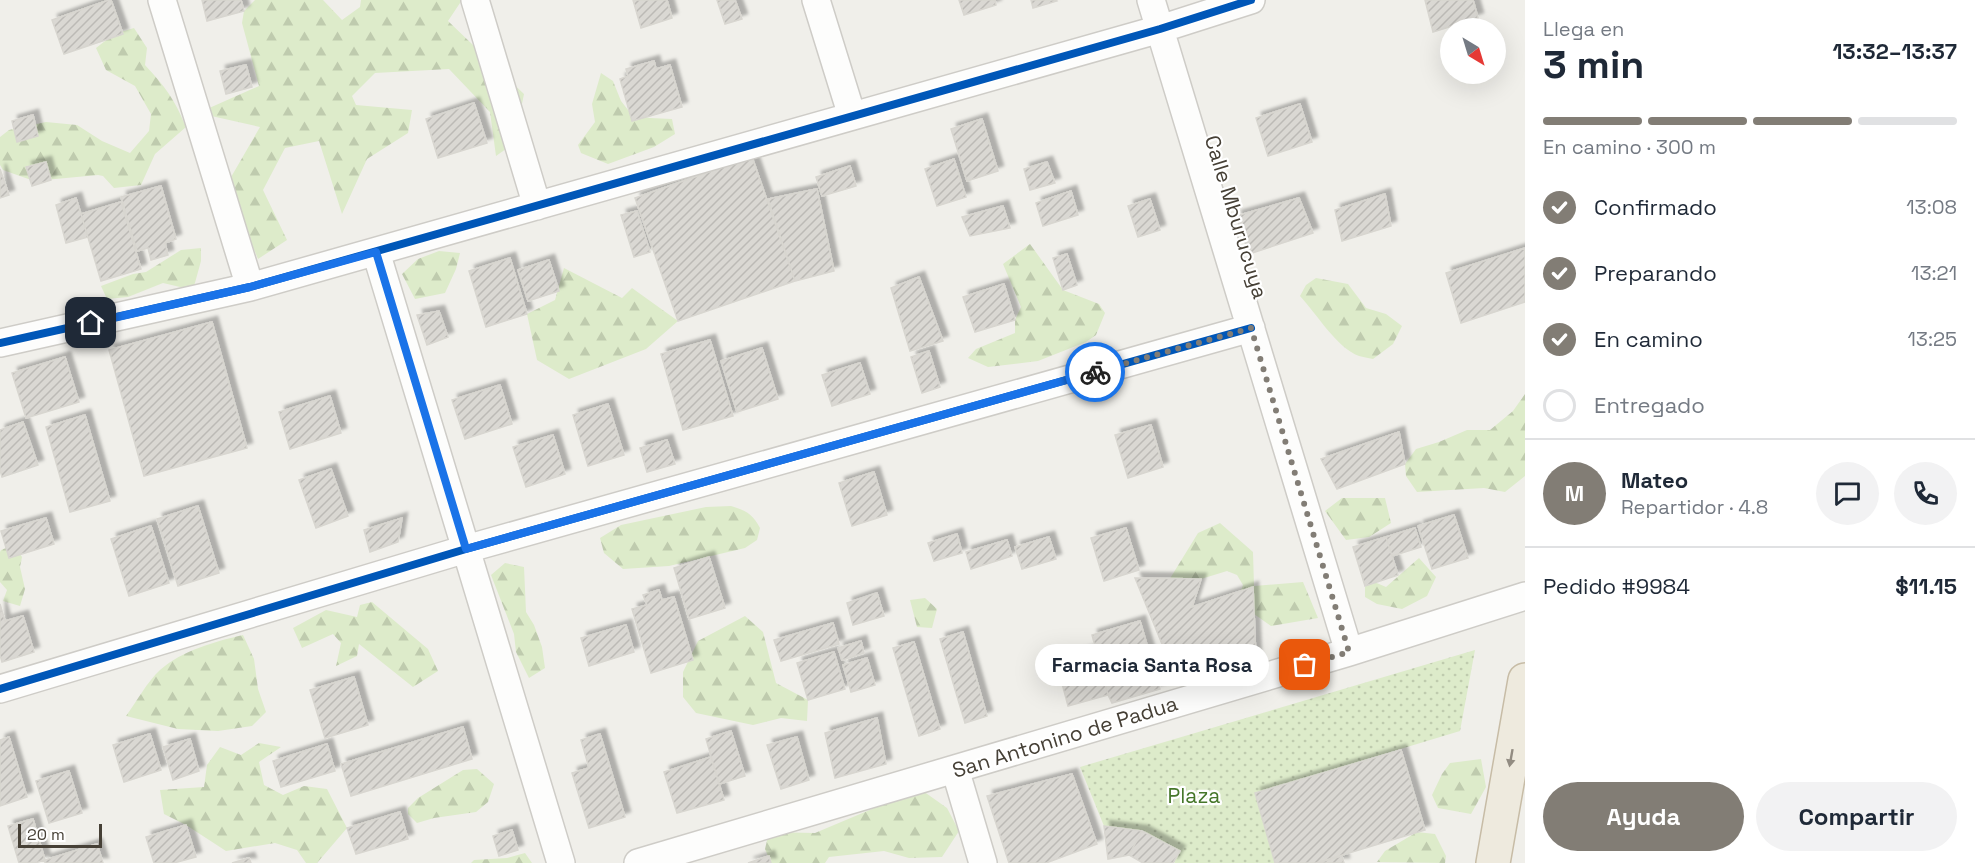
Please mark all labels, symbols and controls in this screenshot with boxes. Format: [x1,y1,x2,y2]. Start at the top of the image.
text: Llega en [1543,16,1624,42]
north arrow [1440,18,1506,84]
map controls [1440,18,1506,84]
text: 13:32–13:37 [1832,37,1957,65]
text: 3 min [1543,40,1644,89]
street label: Calle Mburucuya [1199,132,1274,302]
text: En camino · 300 m [1543,134,1716,160]
icon: check [1543,191,1576,224]
text: Confirmado [1594,193,1717,221]
text: 13:08 [1906,194,1957,220]
icon: check [1543,257,1576,290]
text: Preparando [1594,259,1717,287]
text: 13:21 [1911,260,1957,286]
pin [65,297,116,348]
icon: home [74,306,107,339]
icon: check [1543,323,1576,356]
text: En camino [1594,325,1703,353]
text: 13:25 [1907,326,1957,352]
courier [1065,342,1125,402]
icon: bike [1079,356,1112,389]
text: Entregado [1594,391,1705,419]
button: chat [1816,462,1879,525]
button: phone [1894,462,1957,525]
text: Mateo [1621,466,1688,494]
text: M [1565,479,1584,507]
text: Repartidor · 4.8 [1621,494,1768,520]
text: Pedido #9984 [1543,572,1690,600]
text: $11.15 [1895,572,1957,600]
pin [1279,639,1330,690]
callout: Farmacia Santa Rosa [1035,644,1269,686]
icon: bag [1288,648,1321,681]
text: Farmacia Santa Rosa [1052,652,1252,678]
street label: San Antonino de Padua [949,689,1181,784]
one-way arrow [1507,749,1516,768]
park label: Plaza [1168,782,1220,809]
button: Ayuda [1543,782,1744,851]
button: Compartir [1756,782,1957,851]
scale bar [18,821,102,848]
text: 20 m [27,824,65,845]

